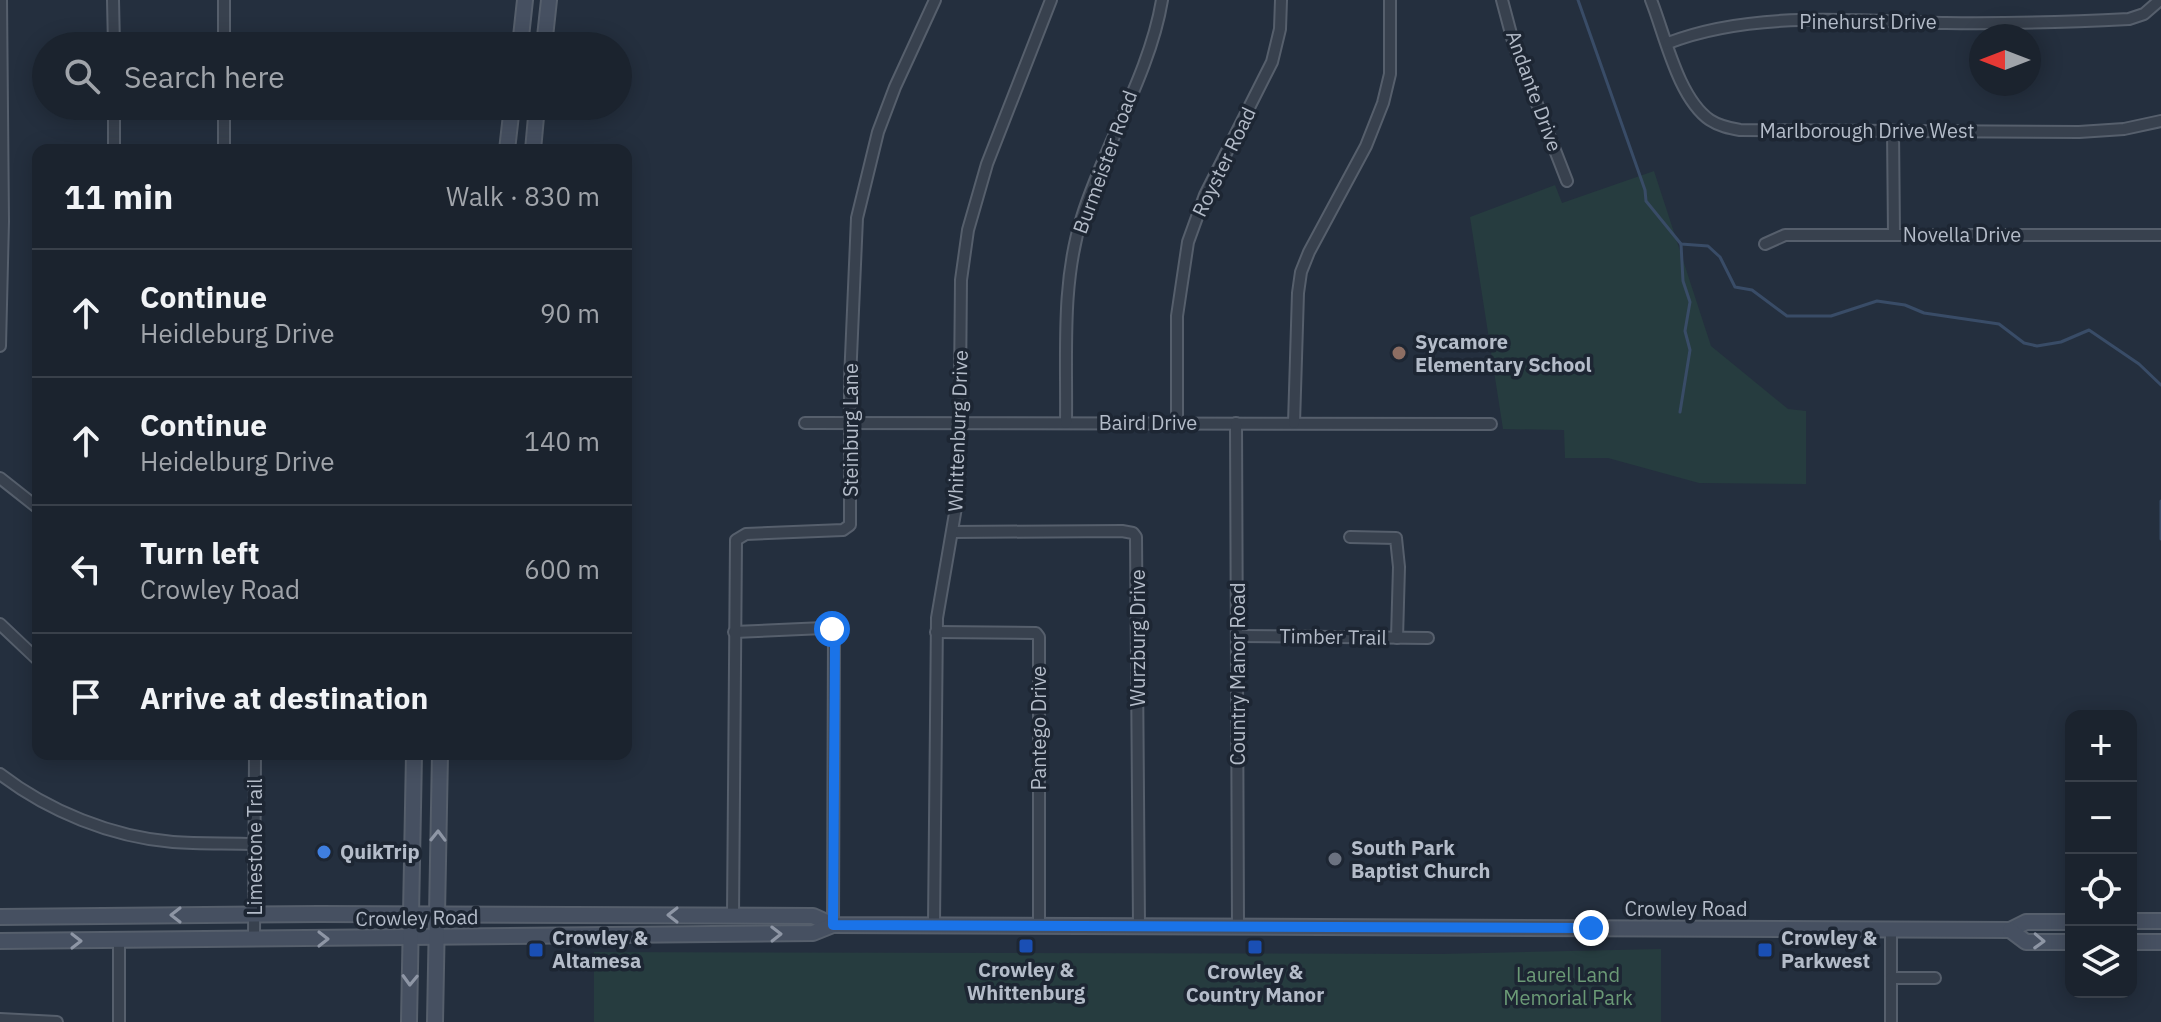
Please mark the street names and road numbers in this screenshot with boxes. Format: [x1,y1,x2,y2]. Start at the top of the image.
street label: Pinehurst Drive [1799,8,1937,35]
street label: Andante Drive [1500,27,1569,155]
street label: Burmeister Road [1066,86,1143,237]
street label: Royster Road [1185,102,1262,221]
street label: Marlborough Drive West [1759,117,1975,144]
street label: Novella Drive [1903,221,2021,248]
street label: Whittenburg Drive [941,350,974,512]
street label: Steinburg Lane [837,363,864,497]
street label: Baird Drive [1099,409,1197,436]
street label: Wurzburg Drive [1124,569,1151,707]
street label: Country Manor Road [1224,582,1251,766]
street label: Timber Trail [1279,622,1387,651]
street label: Pantego Drive [1025,666,1052,790]
street label: Limestone Trail [241,778,268,916]
street label: Crowley Road [1624,895,1748,922]
street label: Crowley Road [355,903,479,932]

